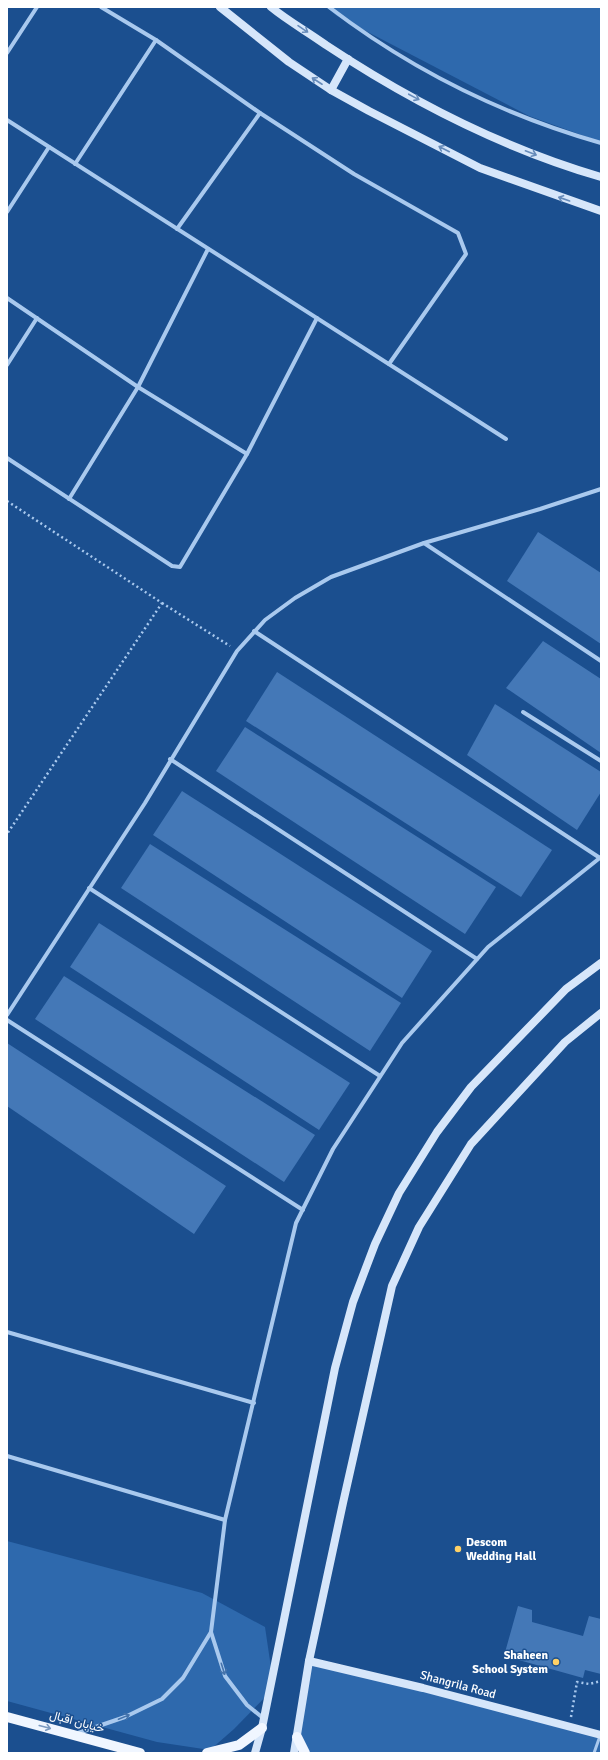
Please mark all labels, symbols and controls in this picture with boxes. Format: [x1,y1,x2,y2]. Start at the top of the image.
one-way arrow [298,25,309,33]
one-way arrow [312,77,323,85]
one-way arrow [408,93,420,101]
one-way arrow [438,145,450,153]
one-way arrow [525,149,537,157]
one-way arrow [558,194,570,202]
place label: Descom Wedding Hall [466,1535,537,1564]
marker: Descom Wedding Hall [453,1544,463,1554]
place label: Shaheen School System [472,1648,548,1677]
marker: Shaheen School System [551,1657,561,1667]
one-way arrow [220,1662,227,1675]
street label: Shangrila Road [418,1668,498,1702]
street label: خیابان اقبال [48,1707,106,1737]
one-way arrow [117,1713,129,1721]
one-way arrow [38,1724,51,1731]

